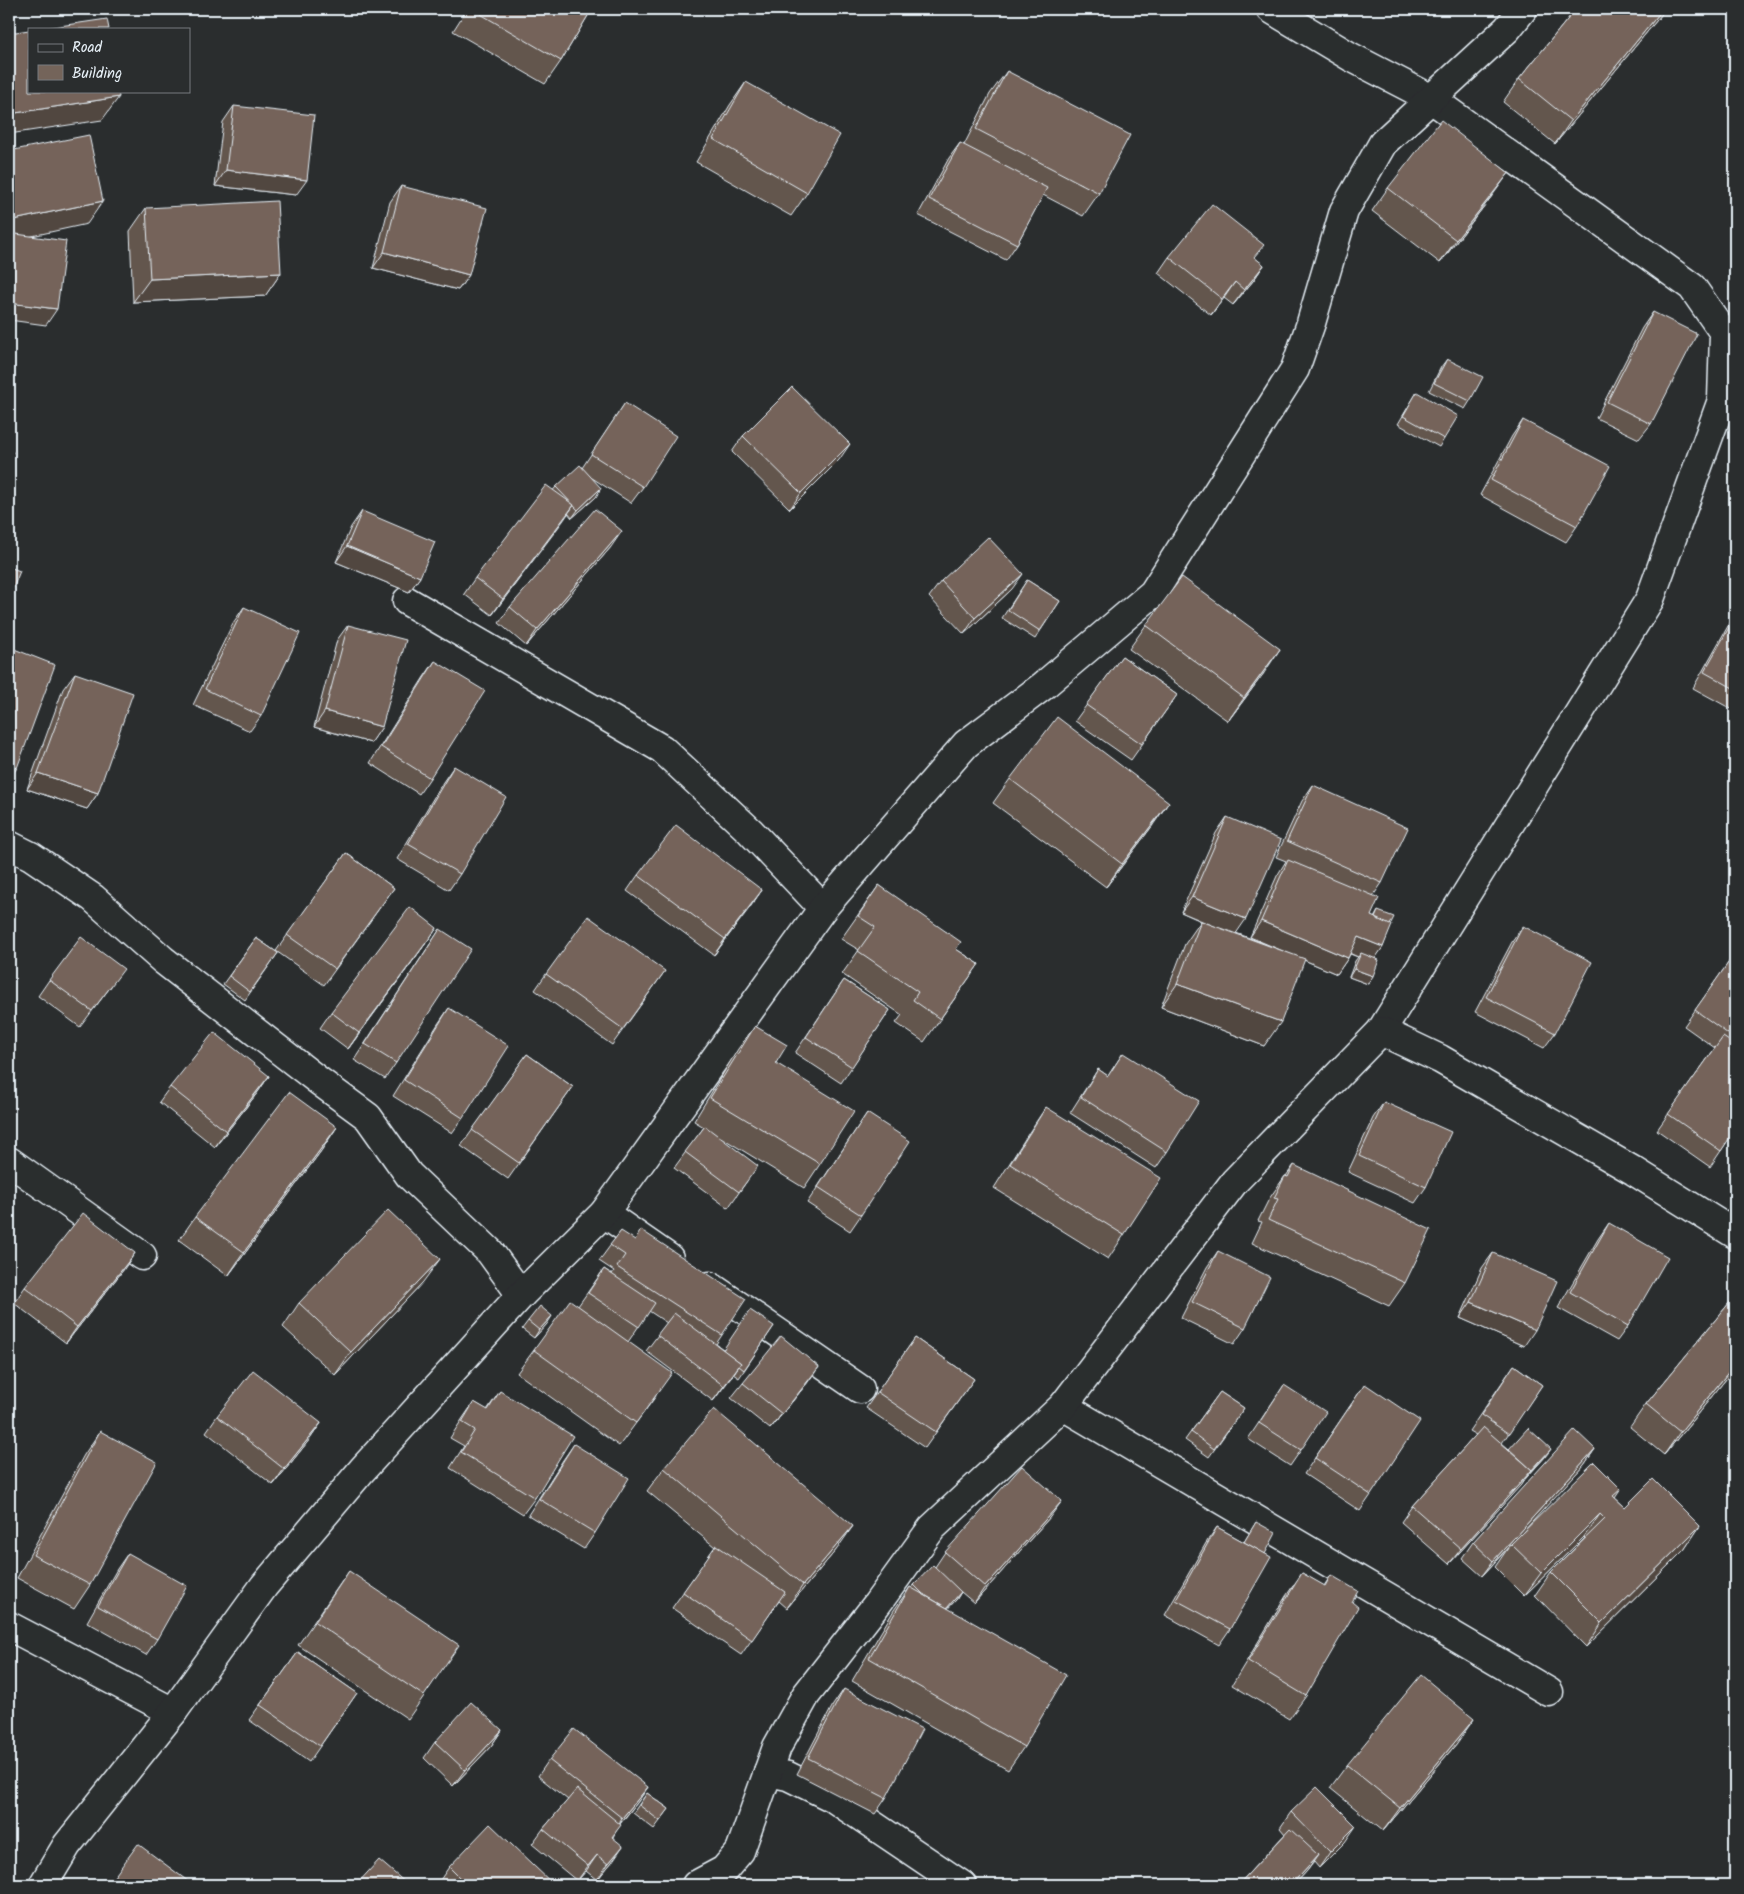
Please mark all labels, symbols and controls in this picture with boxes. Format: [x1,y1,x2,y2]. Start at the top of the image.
legend [28,28,190,92]
text: Road [72,36,103,60]
text: Building [72,62,122,86]

